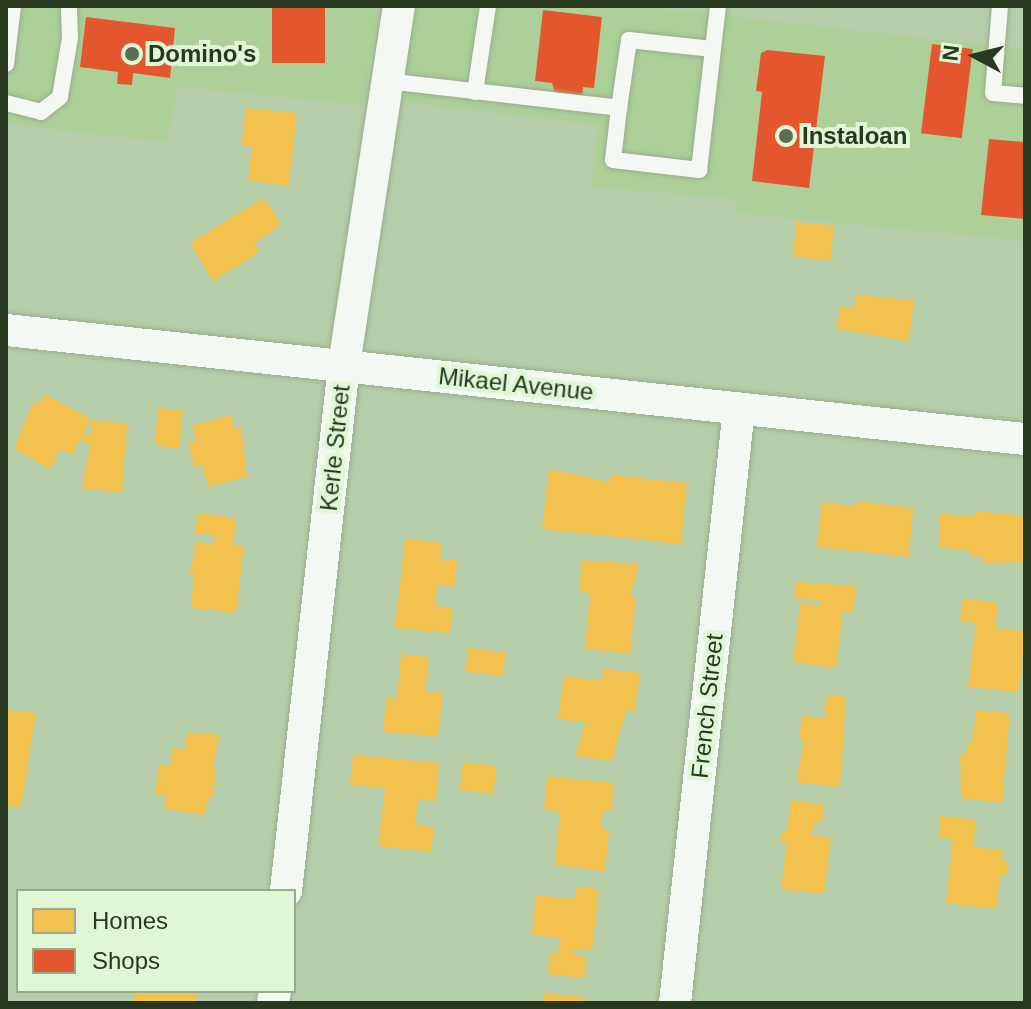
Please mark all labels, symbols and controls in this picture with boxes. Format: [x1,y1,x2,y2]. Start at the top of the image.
north arrow [935,16,1015,96]
place label: Domino's [148,40,256,68]
text: N [937,44,964,62]
marker: Domino's [123,45,141,63]
place label: Instaloan [802,122,907,150]
marker: Instaloan [777,127,795,145]
street label: Mikael Avenue [436,361,596,407]
street label: Kerle Street [314,383,356,513]
street label: French Street [685,632,729,780]
legend [16,889,296,993]
text: Homes [92,907,168,934]
text: Shops [92,947,160,974]

